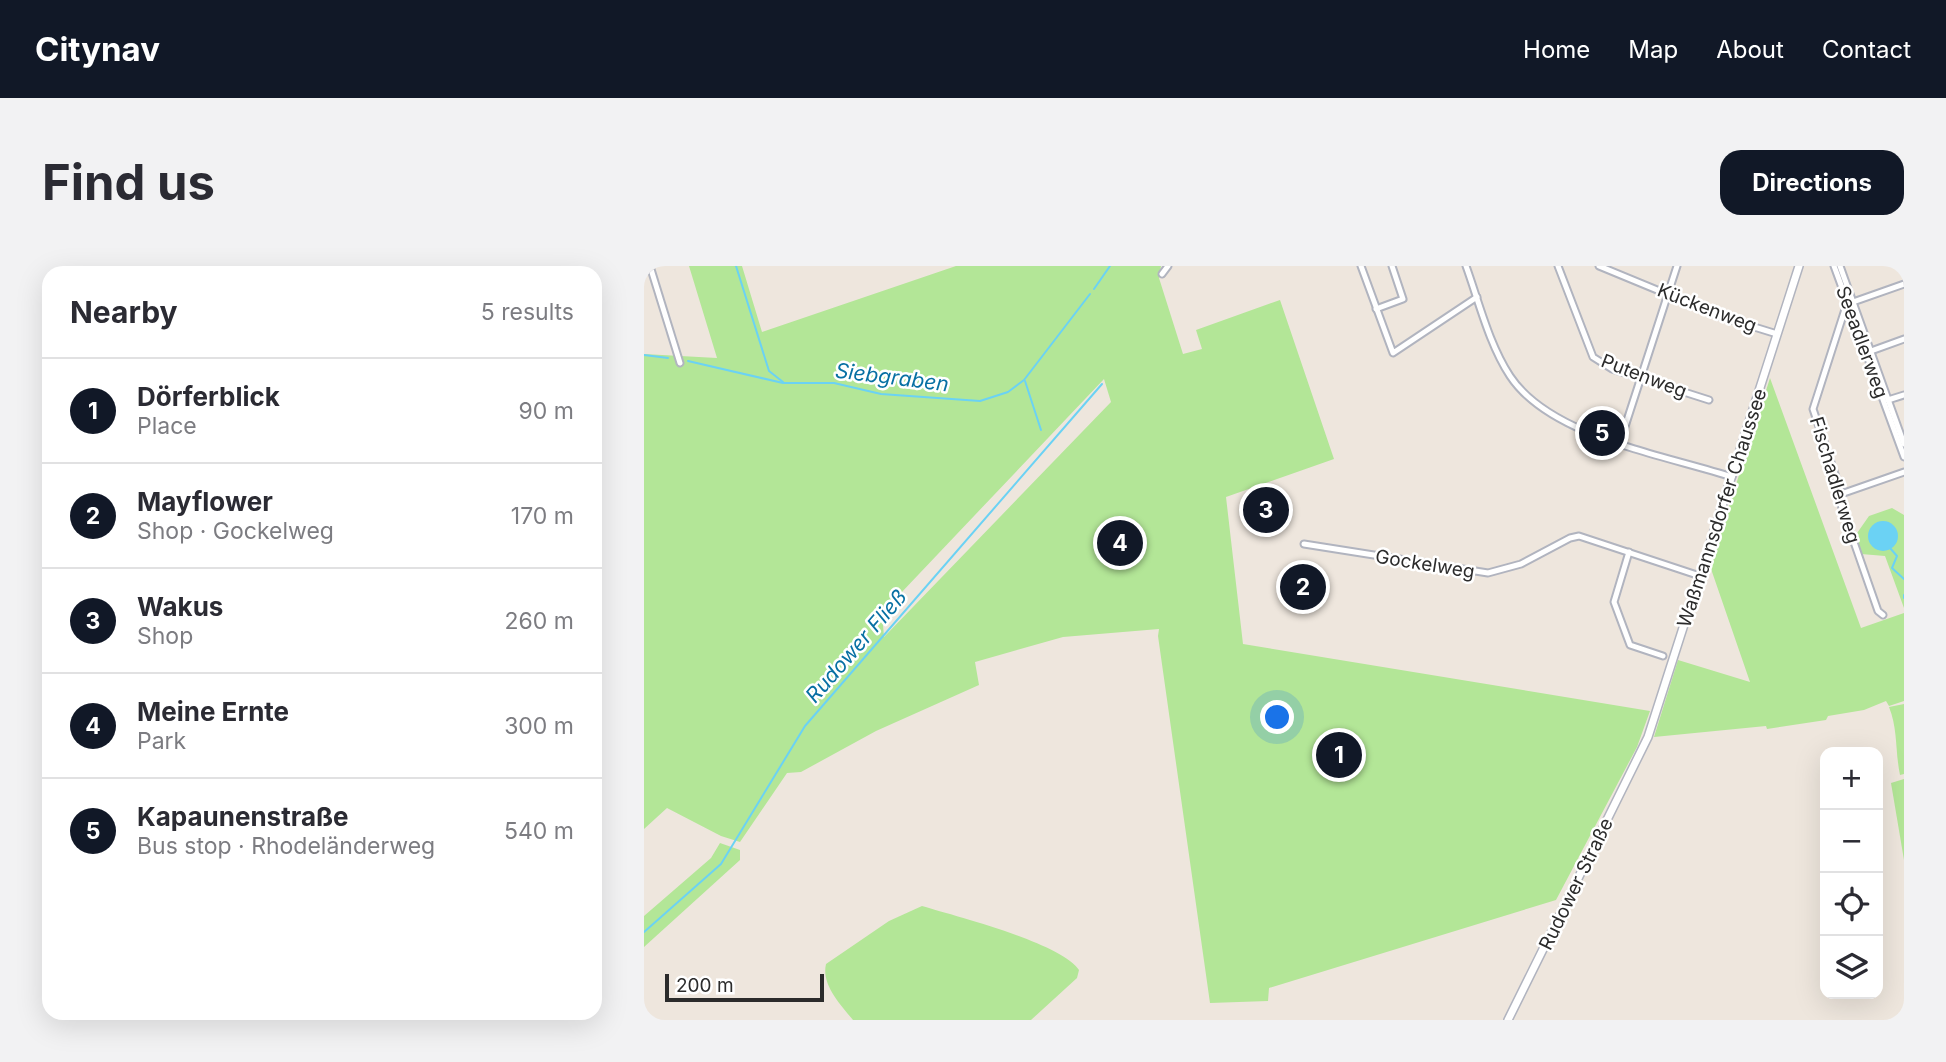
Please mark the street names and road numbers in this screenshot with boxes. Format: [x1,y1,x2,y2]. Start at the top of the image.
street label: Kückenweg [1654,279,1760,337]
street label: Seeadlerweg [1831,283,1893,401]
street label: Putenweg [1598,349,1690,403]
street label: Waßmannsdorfer Chaussee [1672,386,1772,630]
street label: Fischadlerweg [1805,414,1865,546]
street label: Gockelweg [1374,545,1476,583]
street label: Rudower Straße [1534,814,1618,954]

